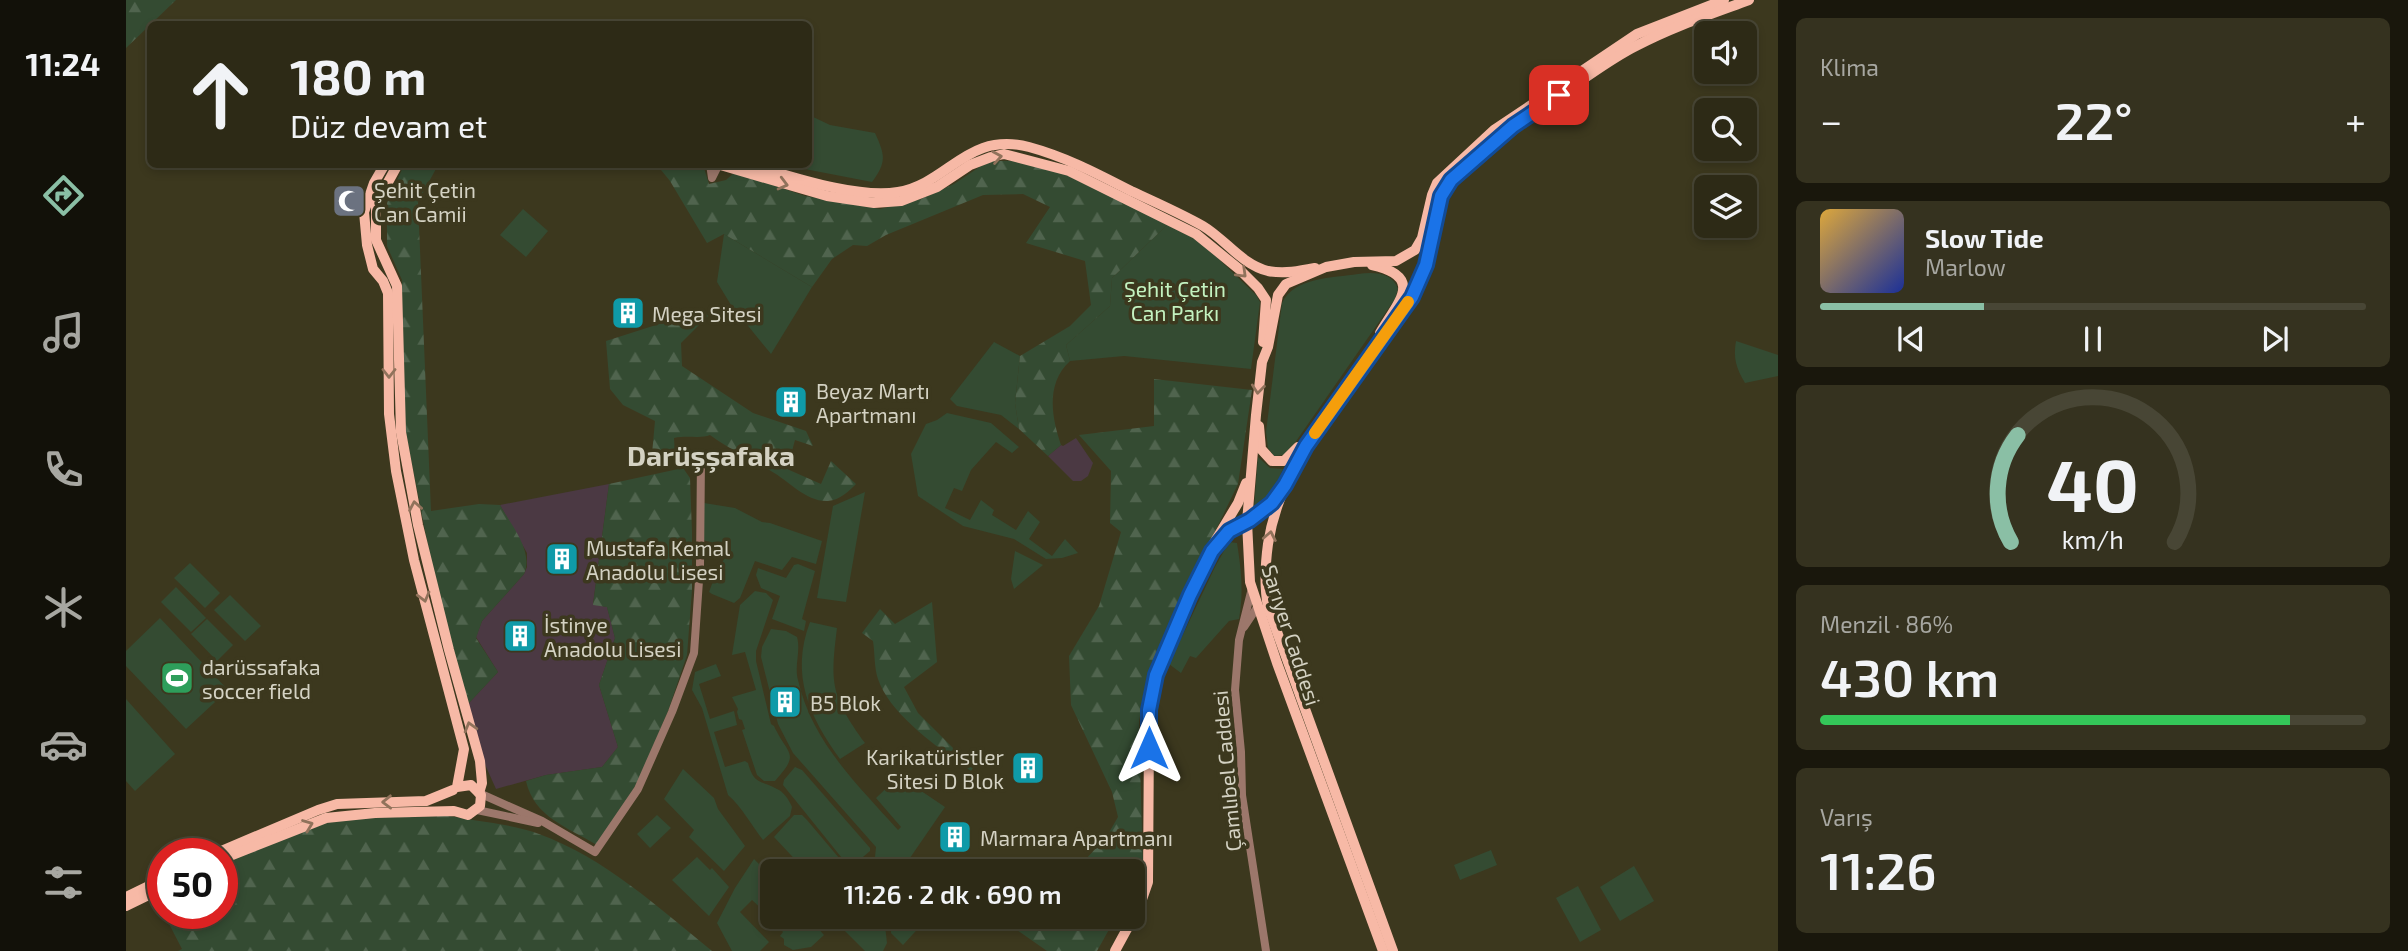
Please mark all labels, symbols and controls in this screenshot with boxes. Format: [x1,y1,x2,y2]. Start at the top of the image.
map controls [1694,21,1757,238]
button: sound [1694,21,1757,84]
text: 11:24 [26,44,100,82]
text: 180 m [290,46,426,105]
icon: ahead [175,49,266,140]
text: Klima [1820,53,1879,81]
pin [1529,65,1589,125]
icon: arrive [1540,76,1578,114]
text: 22° [2055,88,2133,150]
text: − [1820,97,1842,143]
text: + [2345,97,2366,143]
button: search [1694,98,1757,161]
text: Düz devam et [290,106,487,144]
one-way arrow [991,150,1003,165]
icon: directions [39,171,88,220]
button: layers [1694,175,1757,238]
one-way arrow [776,176,788,190]
place label: Şehit Çetin Can Camii [374,177,476,226]
mosque icon: Şehit Çetin Can Camii [330,182,368,220]
text: Slow Tide [1925,222,2044,253]
text: Marlow [1925,253,2006,281]
one-way arrow [1234,264,1247,277]
park label: Şehit Çetin Can Parkı [1124,276,1226,325]
building icon: Mega Sitesi [609,294,647,332]
place label: Mega Sitesi [652,301,762,326]
icon: music [39,308,88,357]
icon: previous [1892,320,1930,358]
icon: pause [2074,320,2112,358]
icon: next [2256,320,2294,358]
one-way arrow [381,368,397,379]
place label: Beyaz Martı Apartmanı [816,378,930,427]
building icon: Beyaz Martı Apartmanı [772,383,810,421]
one-way arrow [1251,383,1266,394]
district label: Darüşşafaka [627,438,795,473]
text: 40 [2047,439,2139,527]
icon: phone [39,445,88,494]
one-way arrow [408,500,423,512]
text: km/h [2062,523,2124,553]
one-way arrow [1262,530,1277,542]
place label: Mustafa Kemal Anadolu Lisesi [586,535,731,584]
building icon: Mustafa Kemal Anadolu Lisesi [543,540,581,578]
street label: Sarıyer Caddesi [1257,561,1327,709]
icon: climate [39,583,88,632]
one-way arrow [416,591,431,603]
text: Menzil · 86% [1820,610,1953,638]
place label: İstinye Anadolu Lisesi [544,612,682,661]
building icon: İstinye Anadolu Lisesi [501,617,539,655]
text: 430 km [1820,645,1999,707]
place label: darüssafaka soccer field [202,654,321,703]
sports icon: darüssafaka soccer field [158,659,196,697]
building icon: B5 Blok [766,683,804,721]
street label: Çamlıbel Caddesi [1206,689,1247,853]
place label: B5 Blok [810,690,881,715]
position arrow [1112,711,1186,785]
icon: car [39,720,88,769]
one-way arrow [464,721,479,733]
place label: Karikatüristler Sitesi D Blok [866,744,1005,793]
building icon: Karikatüristler Sitesi D Blok [1009,749,1047,787]
one-way arrow [381,794,392,810]
text: Varış [1820,803,1873,831]
building icon: Marmara Apartmanı [936,818,974,856]
one-way arrow [302,819,314,833]
place label: Marmara Apartmanı [980,825,1173,850]
speed limit sign: 50 [147,838,238,929]
text: 11:26 [1820,838,1936,900]
icon: filters [39,858,88,907]
text: 11:26 · 2 dk · 690 m [843,878,1062,909]

